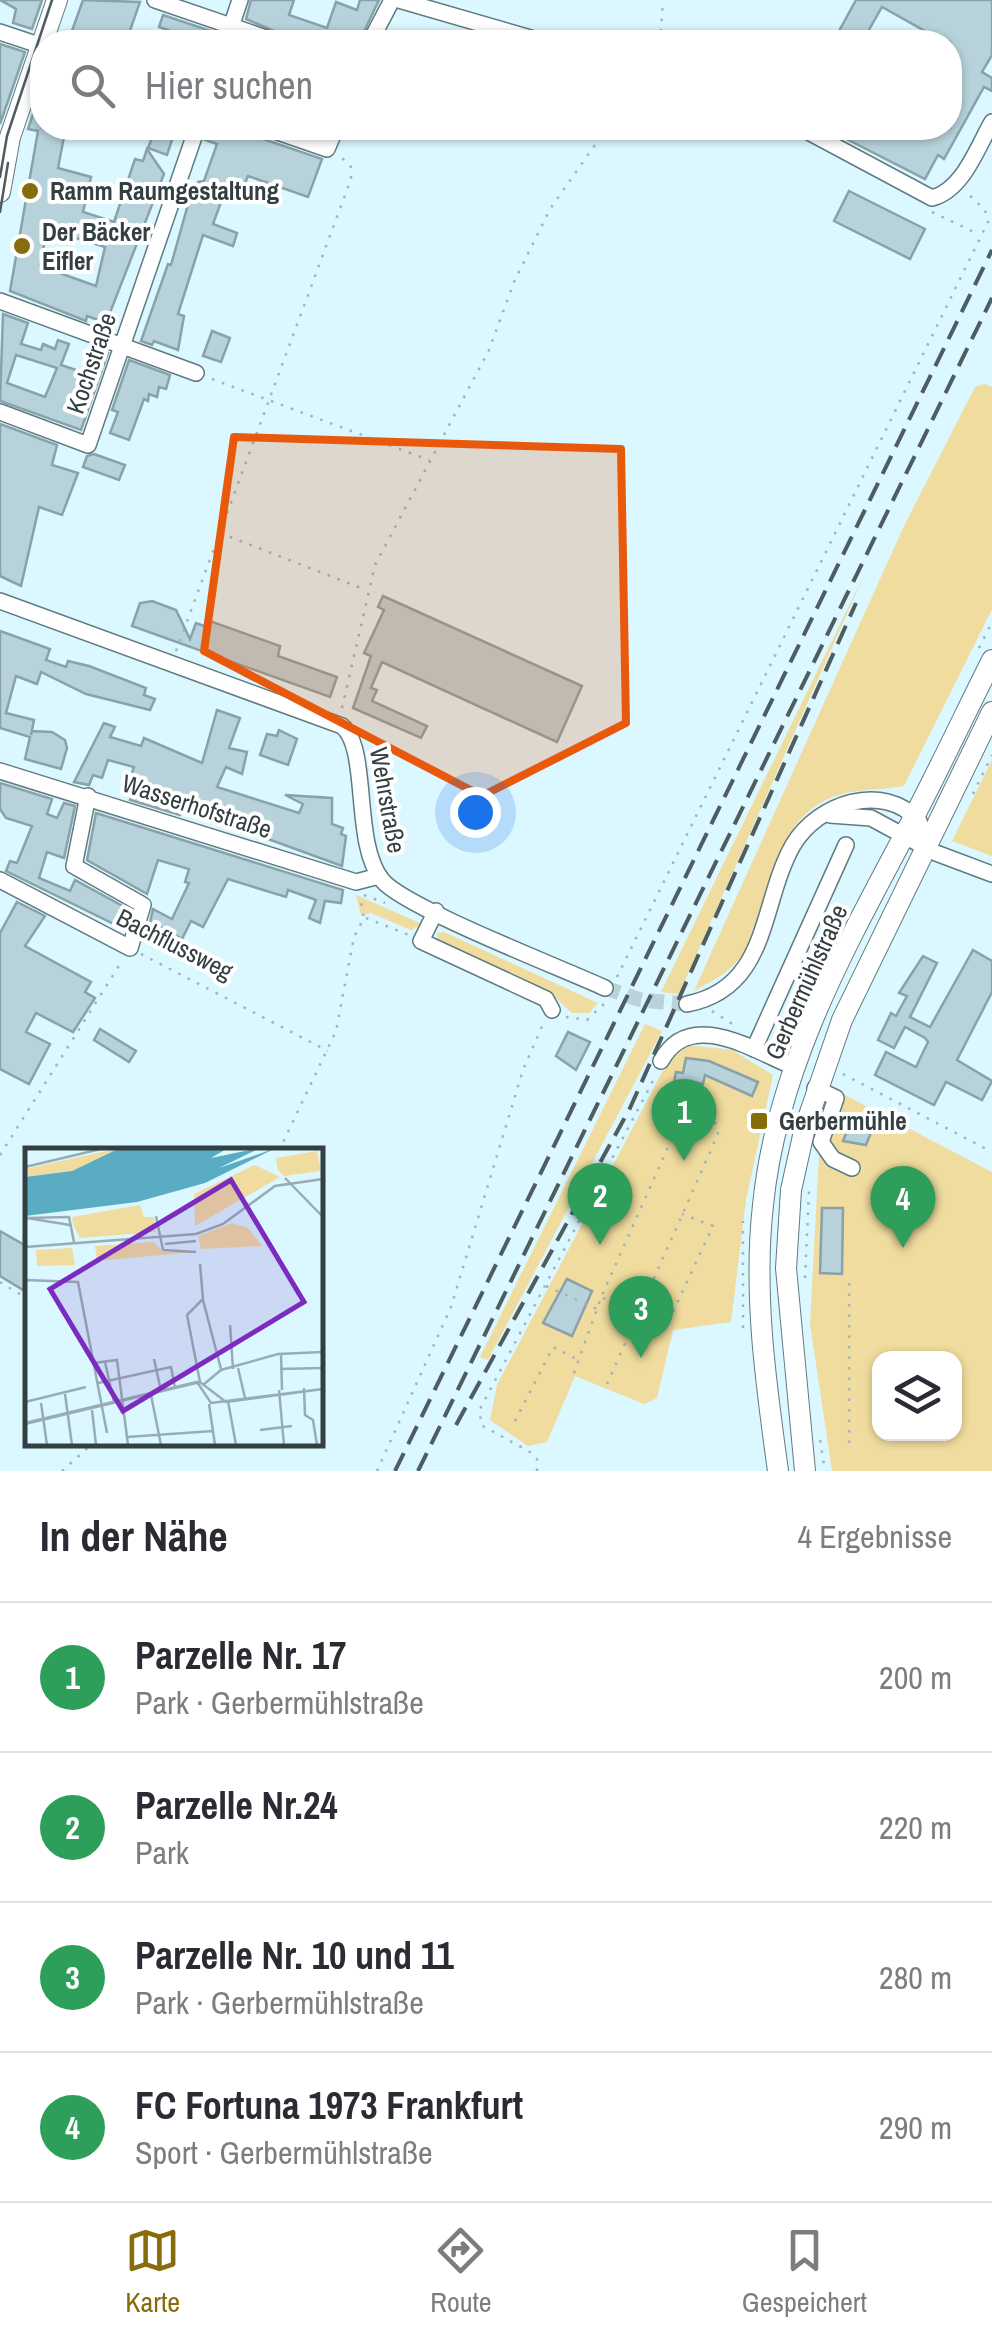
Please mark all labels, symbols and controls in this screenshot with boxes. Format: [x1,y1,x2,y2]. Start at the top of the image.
search box [30,30,962,140]
icon: search [65,58,120,113]
text: Hier suchen [145,60,313,111]
place label: Ramm Raumgestaltung [50,174,279,208]
marker: Ramm Raumgestaltung [19,180,41,202]
place label: Der Bäcker Eifler [42,215,150,278]
marker: Der Bäcker Eifler [11,235,33,257]
street label: Kochstraße [58,308,124,418]
street label: Wehrstraße [362,744,414,856]
street label: Wasserhofstraße [118,766,276,846]
your location [450,787,501,838]
street label: Gerbermühlstraße [757,899,855,1065]
street label: Bachflussweg [111,900,240,988]
pin: 1 [652,1078,716,1161]
place label: Gerbermühle [779,1104,907,1138]
marker: Gerbermühle [748,1110,770,1132]
inset map [25,1148,322,1446]
pin: 2 [568,1162,632,1245]
pin: 4 [870,1166,936,1248]
pin: 3 [608,1276,674,1358]
map controls [872,1351,962,1441]
button: layers [872,1351,962,1441]
text: In der Nähe [40,1508,228,1564]
text: 4 Ergebnisse [797,1515,952,1558]
text: Parzelle Nr. 17 [135,1630,346,1681]
text: 1 [65,1656,80,1699]
text: 200 m [879,1656,952,1699]
text: Park · Gerbermühlstraße [135,1681,424,1724]
text: Parzelle Nr.24 [135,1780,338,1831]
text: 2 [65,1806,80,1849]
text: 220 m [879,1806,952,1849]
text: Park [135,1831,189,1874]
text: Parzelle Nr. 10 und 11 [135,1930,454,1981]
text: 3 [65,1956,80,1999]
text: 280 m [879,1956,952,1999]
text: Park · Gerbermühlstraße [135,1981,424,2024]
text: FC Fortuna 1973 Frankfurt [135,2080,523,2131]
text: 4 [65,2106,80,2149]
text: 290 m [879,2106,952,2149]
text: Sport · Gerbermühlstraße [135,2131,433,2174]
tab: Karte [125,2223,180,2321]
tab: Route [430,2223,492,2321]
tab: Gespeichert [742,2223,867,2321]

